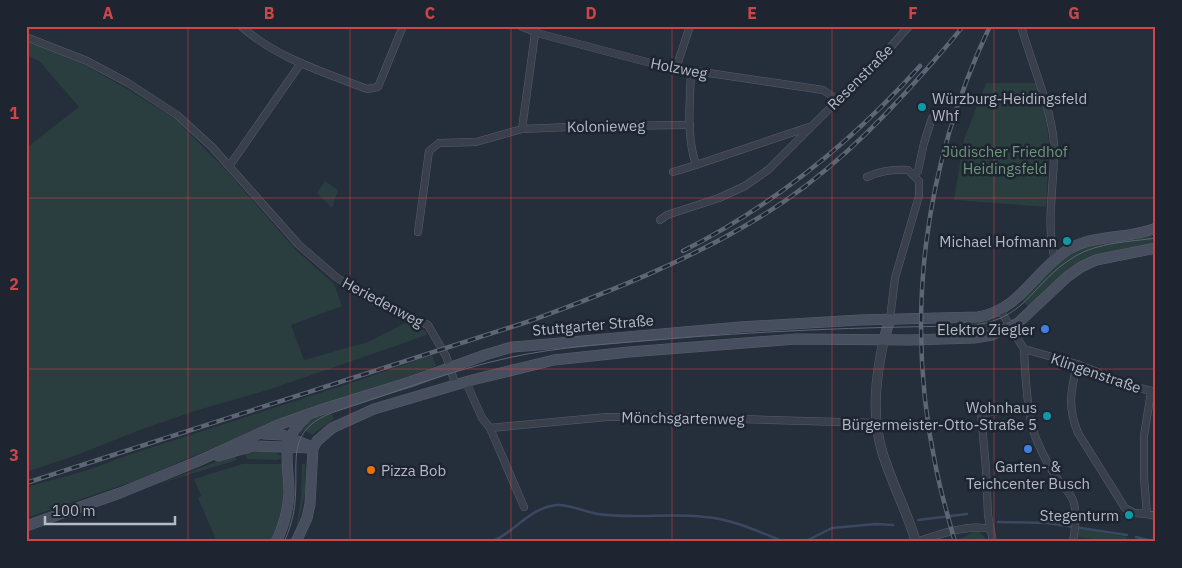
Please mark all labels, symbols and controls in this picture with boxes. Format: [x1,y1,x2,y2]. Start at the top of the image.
text: A [103,3,114,23]
text: B [264,3,275,23]
text: C [425,3,435,23]
text: D [585,3,597,23]
text: E [747,3,757,23]
text: F [908,3,918,23]
text: G [1068,3,1080,23]
street label: Resenstraße [823,40,897,114]
street label: Holzweg [649,53,709,83]
place label: Würzburg-Heidingsfeld Whf [932,89,1087,125]
marker: Würzburg-Heidingsfeld Whf [916,101,928,113]
text: 1 [9,103,19,123]
street label: Kolonieweg [567,116,645,136]
park label: Jüdischer Friedhof Heidingsfeld [942,142,1068,178]
place label: Michael Hofmann [939,232,1057,251]
marker: Michael Hofmann [1061,235,1073,247]
street label: Heriedenweg [339,273,427,331]
text: 2 [9,274,19,294]
street label: Stuttgarter Straße [531,310,655,340]
place label: Elektro Ziegler [937,320,1035,339]
marker: Elektro Ziegler [1039,323,1051,335]
street label: Klingenstraße [1048,349,1144,397]
place label: Wohnhaus Bürgermeister-Otto-Straße 5 [842,398,1037,434]
street label: Mönchsgartenweg [621,407,745,429]
marker: Wohnhaus Bürgermeister-Otto-Straße 5 [1041,410,1053,422]
marker: Garten- & Teichcenter Busch [1022,443,1034,455]
text: 3 [9,445,19,465]
place label: Garten- & Teichcenter Busch [966,457,1090,493]
place label: Pizza Bob [381,461,446,480]
marker: Pizza Bob [365,464,377,476]
scale bar [45,493,175,525]
text: 100 m [52,501,96,520]
place label: Stegenturm [1040,506,1119,525]
marker: Stegenturm [1123,509,1135,521]

